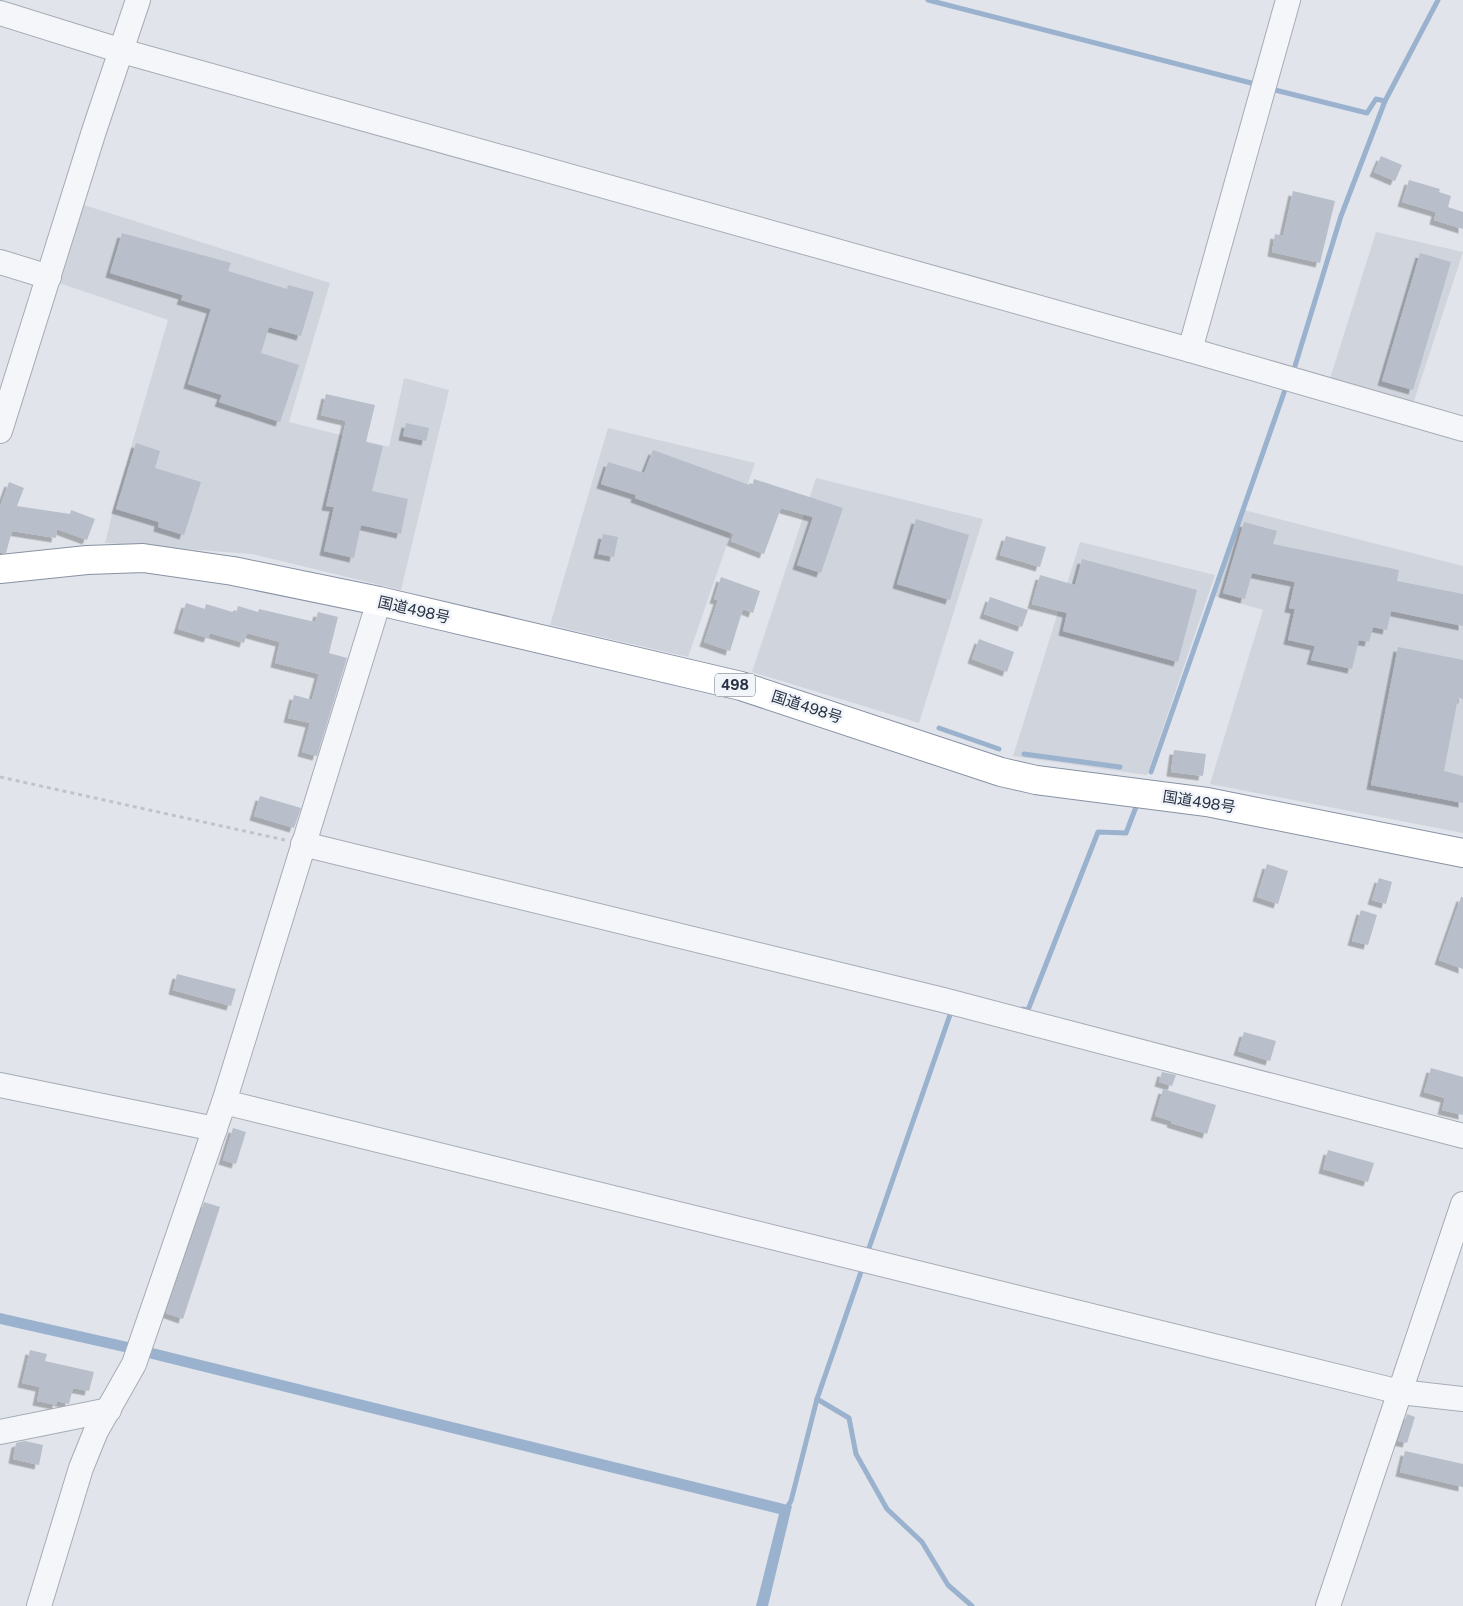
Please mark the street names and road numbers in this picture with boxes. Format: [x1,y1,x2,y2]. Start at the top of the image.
street label: 国道498号 [376,593,452,626]
road number: 498 [715,674,755,696]
street label: 国道498号 [770,687,845,726]
street label: 国道498号 [1161,787,1237,816]

